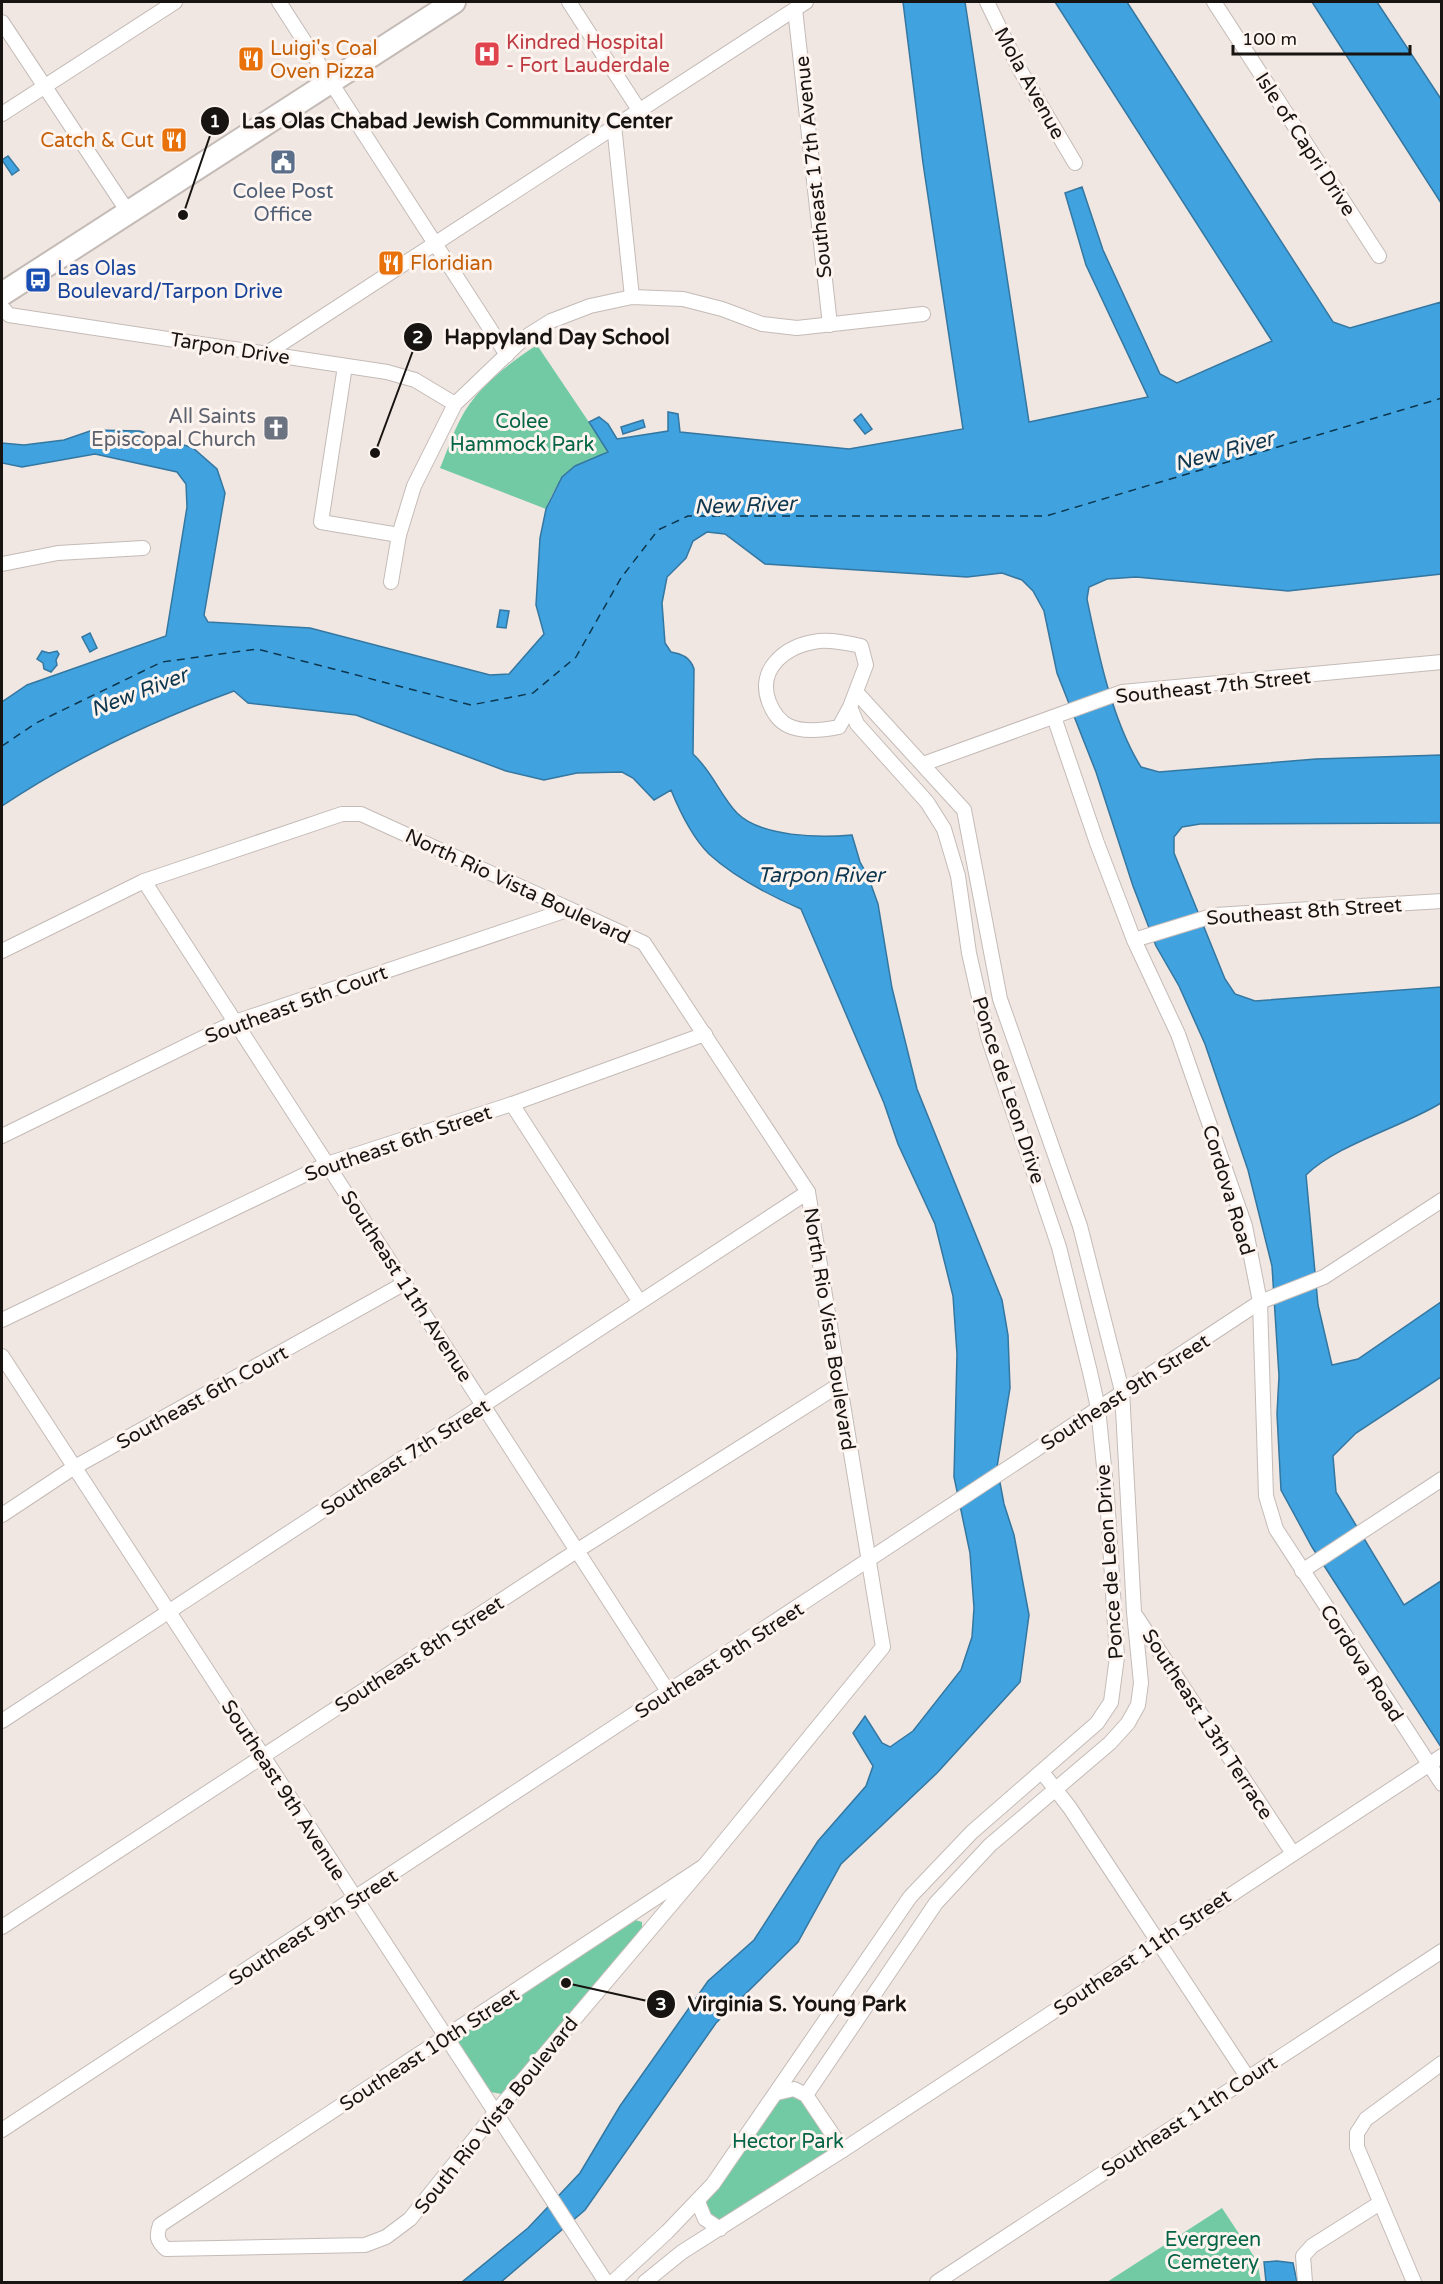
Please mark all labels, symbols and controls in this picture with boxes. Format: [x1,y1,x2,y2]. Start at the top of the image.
scale bar [1233,18,1410,56]
street label: Mola Avenue [989,23,1070,144]
text: 100 m [1242,28,1297,50]
place label: Kindred Hospital - Fort Lauderdale [506,31,670,78]
place label: Luigi's Coal Oven Pizza [270,37,377,84]
hospital icon: Kindred Hospital - Fort Lauderdale [472,39,502,69]
restaurant icon: Luigi's Coal Oven Pizza [236,44,266,74]
street label: Southeast 17th Avenue [790,55,838,279]
street label: Isle of Capri Drive [1250,68,1361,221]
callout: Las Olas Chabad Jewish Community Center [200,101,685,140]
text: Las Olas Chabad Jewish Community Center [241,109,673,134]
text: 1 [209,110,221,132]
restaurant icon: Catch & Cut [159,125,189,155]
place label: Catch & Cut [40,129,154,153]
public building icon: Colee Post Office [268,147,298,177]
place label: Colee Post Office [232,180,334,227]
restaurant icon: Floridian [376,248,406,278]
place label: Floridian [410,252,493,276]
place label: Las Olas Boulevard/Tarpon Drive [57,257,283,304]
bus stop icon: Las Olas Boulevard/Tarpon Drive [23,265,53,295]
callout: Happyland Day School [403,317,682,356]
text: Happyland Day School [444,325,670,350]
text: 2 [412,326,424,348]
street label: Tarpon Drive [168,328,291,370]
place label: All Saints Episcopal Church [91,405,256,452]
park label: Colee Hammock Park [450,410,594,457]
church icon: All Saints Episcopal Church [261,413,291,443]
water label: New River [1172,426,1279,477]
water label: New River [694,491,799,520]
water label: New River [87,662,194,722]
street label: Southeast 7th Street [1114,665,1312,709]
street label: North Rio Vista Boulevard [401,824,634,950]
water label: Tarpon River [758,863,887,888]
street label: Southeast 8th Street [1205,893,1403,931]
street label: Southeast 5th Court [202,961,391,1049]
street label: Ponce de Leon Drive [966,994,1050,1187]
street label: Southeast 6th Street [302,1101,495,1187]
street label: Cordova Road [1197,1122,1259,1258]
street label: Southeast 11th Avenue [335,1186,477,1387]
street label: North Rio Vista Boulevard [798,1206,860,1452]
street label: Southeast 9th Street [1037,1329,1215,1456]
street label: Southeast 6th Court [113,1341,293,1455]
street label: Southeast 7th Street [317,1394,495,1521]
street label: Ponce de Leon Drive [1091,1464,1129,1660]
street label: Southeast 8th Street [331,1591,509,1718]
street label: Southeast 9th Street [631,1597,809,1724]
street label: Cordova Road [1314,1600,1408,1727]
street label: Southeast 13th Terrace [1137,1625,1278,1824]
street label: Southeast 9th Avenue [216,1696,351,1885]
street label: Southeast 9th Street [225,1864,403,1991]
street label: Southeast 11th Street [1049,1884,1236,2021]
street label: Southeast 10th Street [335,1983,524,2117]
callout: Virginia S. Young Park [646,1984,919,2023]
text: Virginia S. Young Park [688,1992,907,2017]
text: 3 [655,1993,667,2015]
street label: South Rio Vista Boulevard [410,2012,584,2219]
street label: Southeast 11th Court [1097,2051,1282,2183]
park label: Hector Park [732,2130,844,2154]
park label: Evergreen Cemetery [1165,2228,1261,2275]

